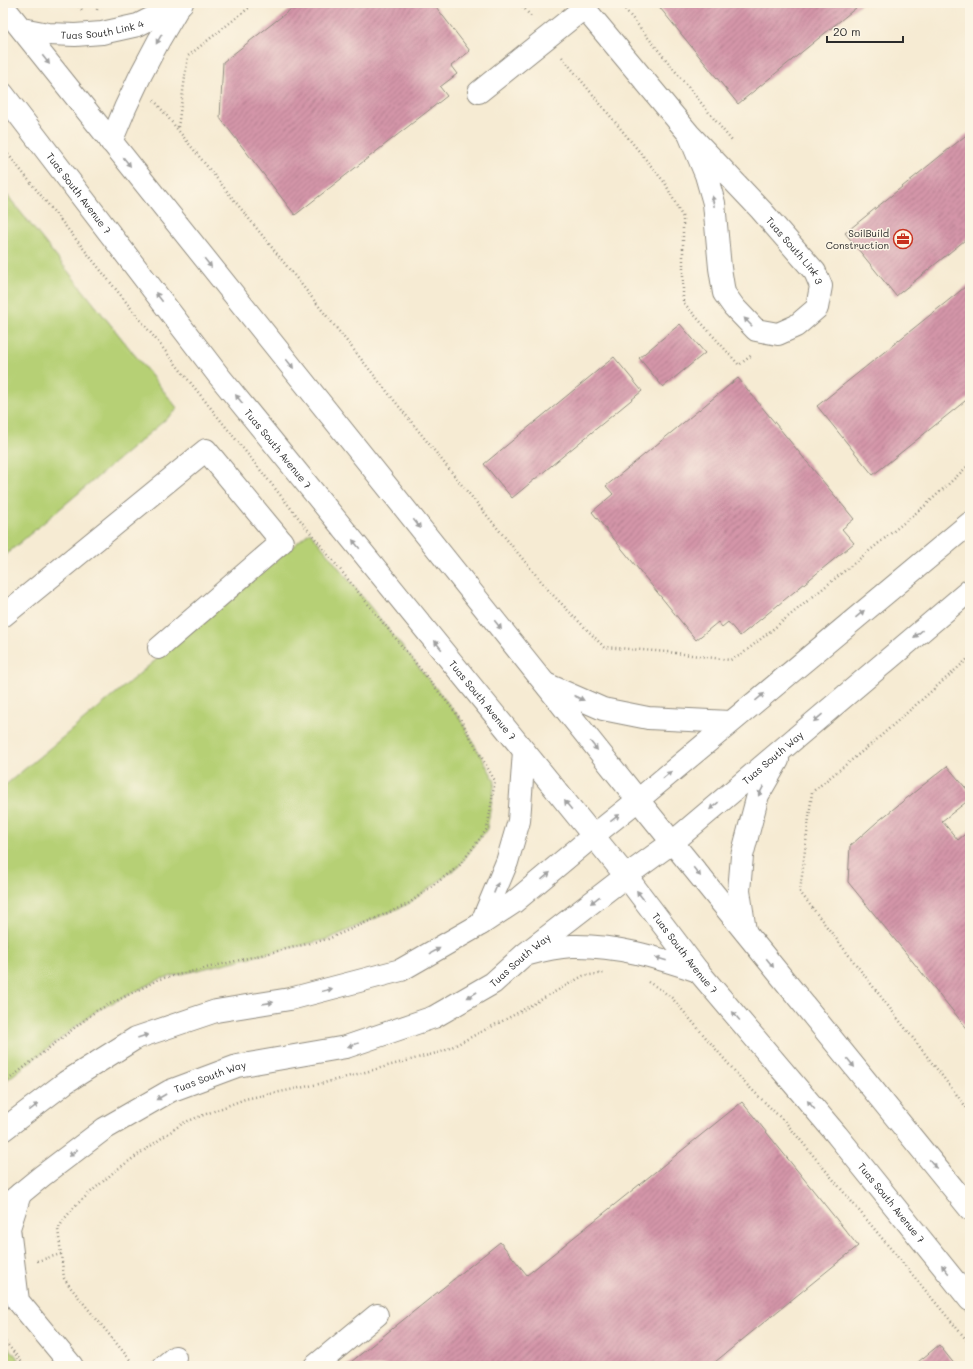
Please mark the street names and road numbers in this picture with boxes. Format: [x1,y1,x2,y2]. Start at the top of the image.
street label: Tuas South Link 4 [60,16,146,42]
street label: Tuas South Avenue 7 [43,150,115,237]
street label: Tuas South Link 3 [763,214,826,286]
street label: Tuas South Avenue 7 [241,406,315,492]
street label: Tuas South Avenue 7 [446,657,520,743]
street label: Tuas South Way [739,728,806,787]
street label: Tuas South Avenue 7 [649,910,721,997]
street label: Tuas South Way [486,930,553,990]
street label: Tuas South Way [172,1058,247,1096]
street label: Tuas South Avenue 7 [855,1160,928,1246]

